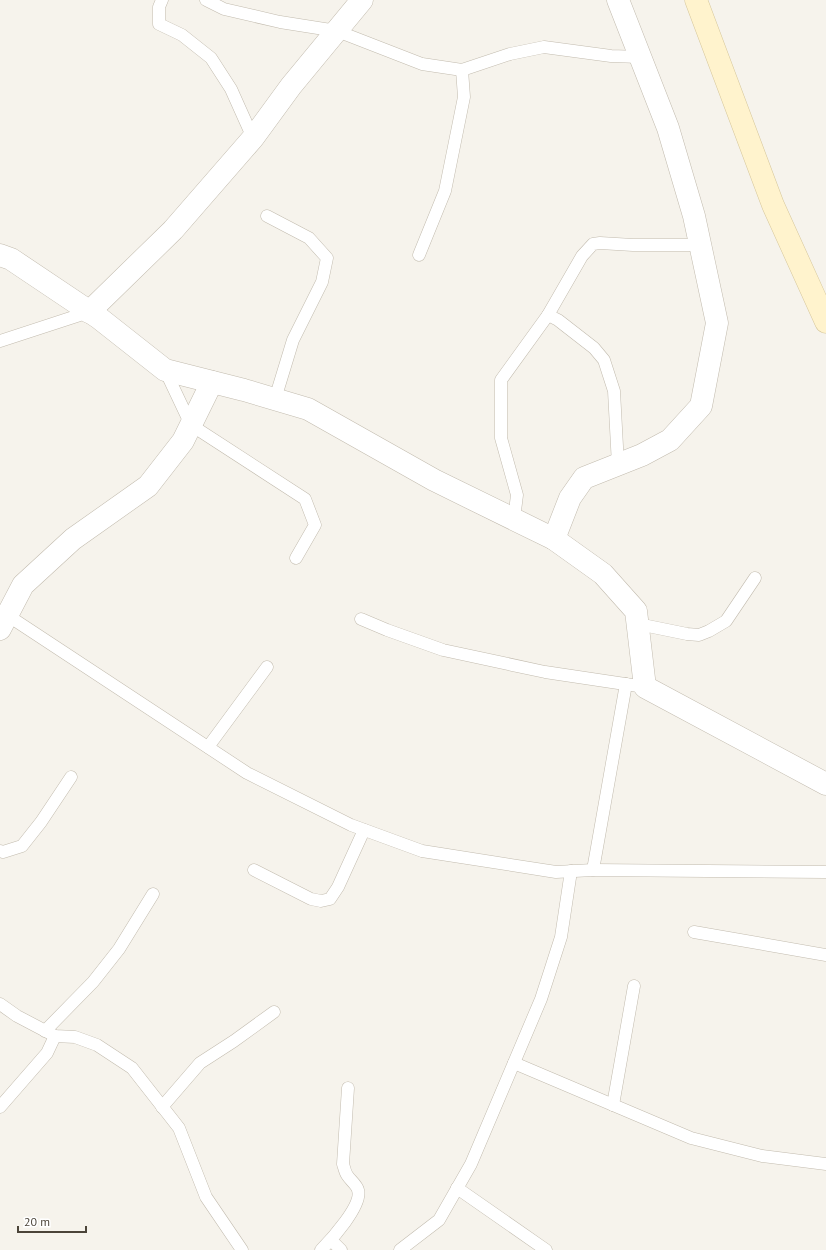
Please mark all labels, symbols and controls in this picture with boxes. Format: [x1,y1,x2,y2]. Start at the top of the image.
scale bar [18,1208,86,1234]
text: 20 m [24,1214,50,1229]

